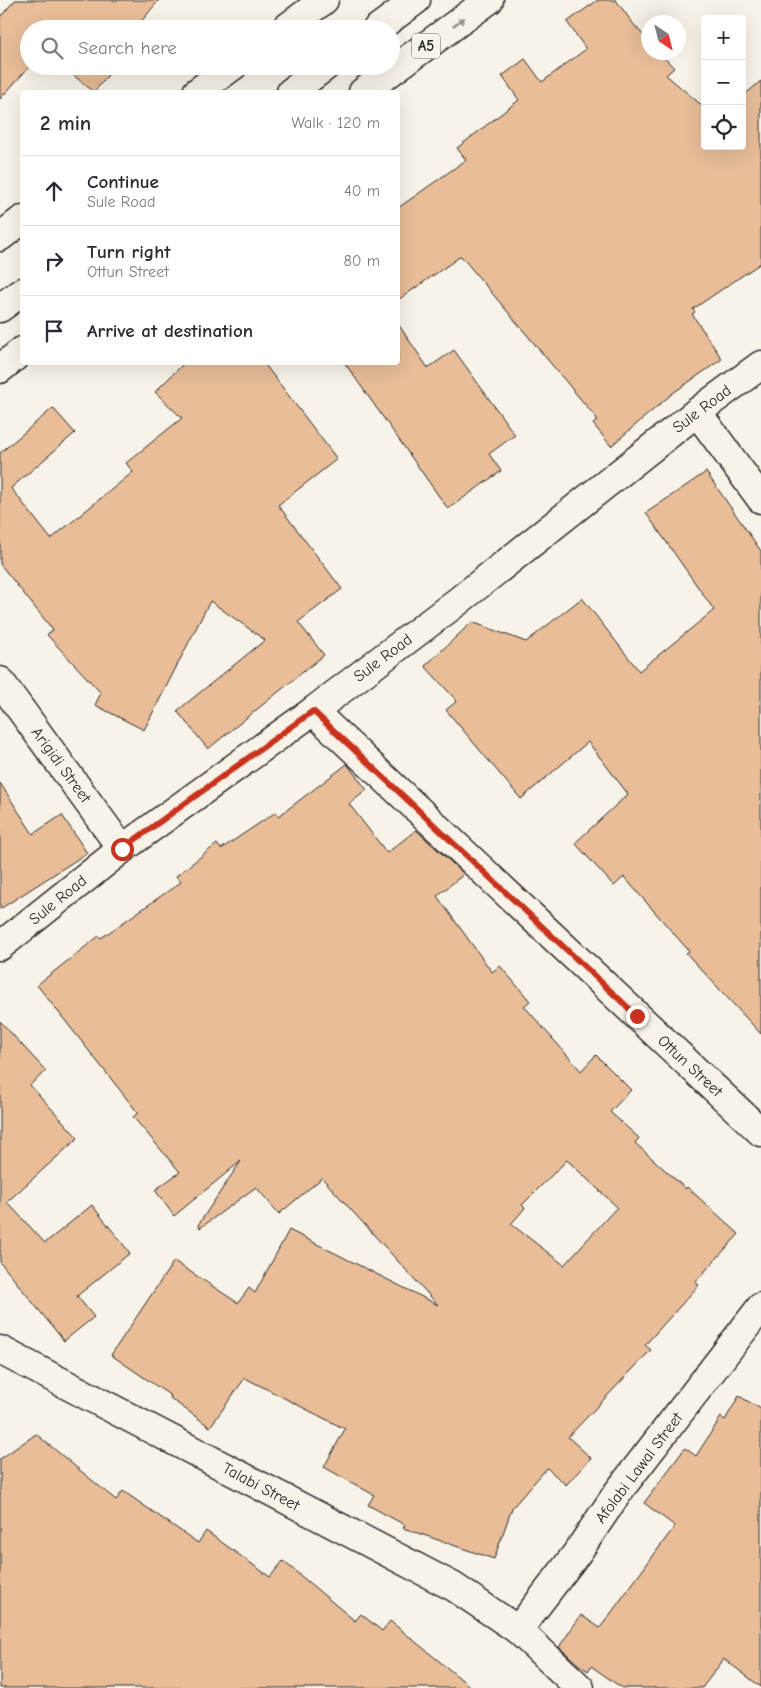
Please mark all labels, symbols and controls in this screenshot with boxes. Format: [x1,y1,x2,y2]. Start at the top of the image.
north arrow [641,15,686,60]
map controls [701,15,746,150]
button: + [701,15,746,60]
one-way arrow [452,17,466,27]
search box [20,20,400,75]
icon: search [38,34,66,62]
road number: A5 [412,34,440,58]
text: Search here [78,37,177,59]
button: − [701,60,746,105]
button: locate [701,105,746,150]
text: 2 min [40,111,91,135]
text: Walk · 120 m [291,114,380,132]
text: Continue [87,171,159,193]
icon: ahead [40,177,68,205]
text: 40 m [344,182,380,200]
text: Sule Road [87,193,155,211]
text: Turn right [87,241,171,263]
icon: right [40,247,68,275]
text: 80 m [343,252,380,270]
text: Ottun Street [87,263,169,281]
icon: arrive [40,317,68,345]
text: Arrive at destination [87,320,253,342]
street label: Sule Road [669,381,735,437]
street label: Sule Road [350,630,416,686]
street label: Arigidi Street [28,724,95,807]
route start [111,838,134,861]
street label: Sule Road [26,871,90,929]
route end [626,1005,649,1028]
street label: Ottun Street [654,1031,726,1101]
street label: Afolabi Lawal Street [592,1409,687,1527]
street label: Talabi Street [219,1459,303,1515]

